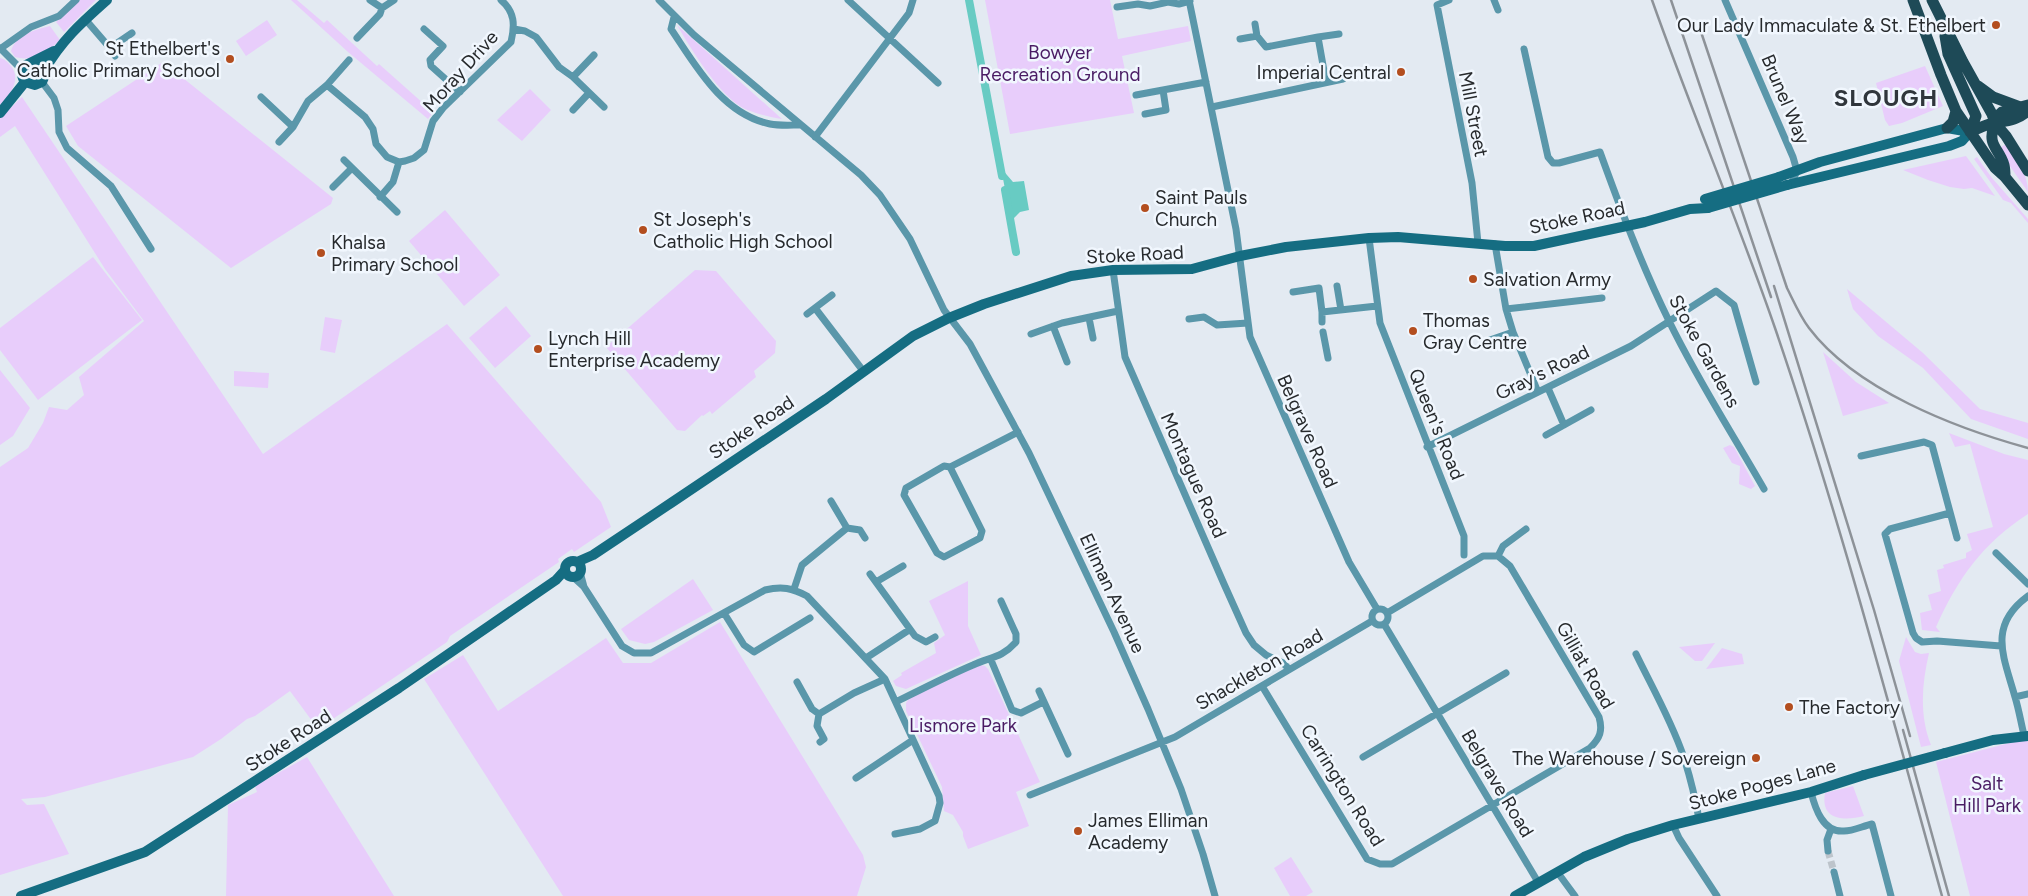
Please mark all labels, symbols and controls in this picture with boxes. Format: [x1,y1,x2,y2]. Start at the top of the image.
place label: Our Lady Immaculate & St. Ethelbert [1677,14,1986,37]
marker: Our Lady Immaculate & St. Ethelbert [1990,19,2002,31]
street label: Moray Drive [418,26,503,117]
place label: St Ethelbert's Catholic Primary School [17,37,220,82]
park label: Bowyer Recreation Ground [979,41,1141,86]
street label: Brunel Way [1756,51,1815,148]
marker: St Ethelbert's Catholic Primary School [224,53,236,65]
place label: Imperial Central [1257,61,1391,84]
marker: Imperial Central [1395,66,1407,78]
street label: Mill Street [1454,69,1493,159]
district label: SLOUGH [1834,83,1938,112]
place label: Saint Pauls Church [1155,186,1248,231]
street label: Stoke Road [1527,196,1627,239]
marker: Saint Pauls Church [1139,202,1151,214]
place label: St Joseph's Catholic High School [653,208,833,253]
marker: St Joseph's Catholic High School [637,224,649,236]
place label: Khalsa Primary School [331,231,459,276]
street label: Stoke Road [1086,240,1184,269]
marker: Khalsa Primary School [315,247,327,259]
place label: Salvation Army [1483,268,1611,291]
marker: Salvation Army [1467,273,1479,285]
street label: Stoke Gardens [1664,291,1745,412]
place label: Thomas Gray Centre [1423,309,1527,354]
marker: Thomas Gray Centre [1407,325,1419,337]
place label: Lynch Hill Enterprise Academy [548,327,720,372]
street label: Gray's Road [1492,340,1593,405]
marker: Lynch Hill Enterprise Academy [532,343,544,355]
street label: Queen's Road [1404,365,1469,483]
street label: Belgrave Road [1272,371,1343,491]
street label: Stoke Road [704,391,798,464]
street label: Montague Road [1156,409,1232,542]
street label: Elliman Avenue [1075,530,1150,657]
street label: Gilliat Road [1551,618,1620,713]
street label: Shackleton Road [1191,624,1327,715]
place label: The Factory [1799,696,1900,719]
marker: The Factory [1783,701,1795,713]
street label: Stoke Road [241,704,335,777]
park label: Lismore Park [909,714,1018,737]
street label: Carrington Road [1296,720,1389,851]
street label: Belgrave Road [1456,725,1539,841]
place label: The Warehouse / Sovereign [1512,747,1746,770]
marker: The Warehouse / Sovereign [1750,752,1762,764]
street label: Stoke Poges Lane [1686,754,1838,815]
park label: Salt Hill Park [1953,772,2022,817]
place label: James Elliman Academy [1088,809,1208,854]
marker: James Elliman Academy [1072,825,1084,837]

